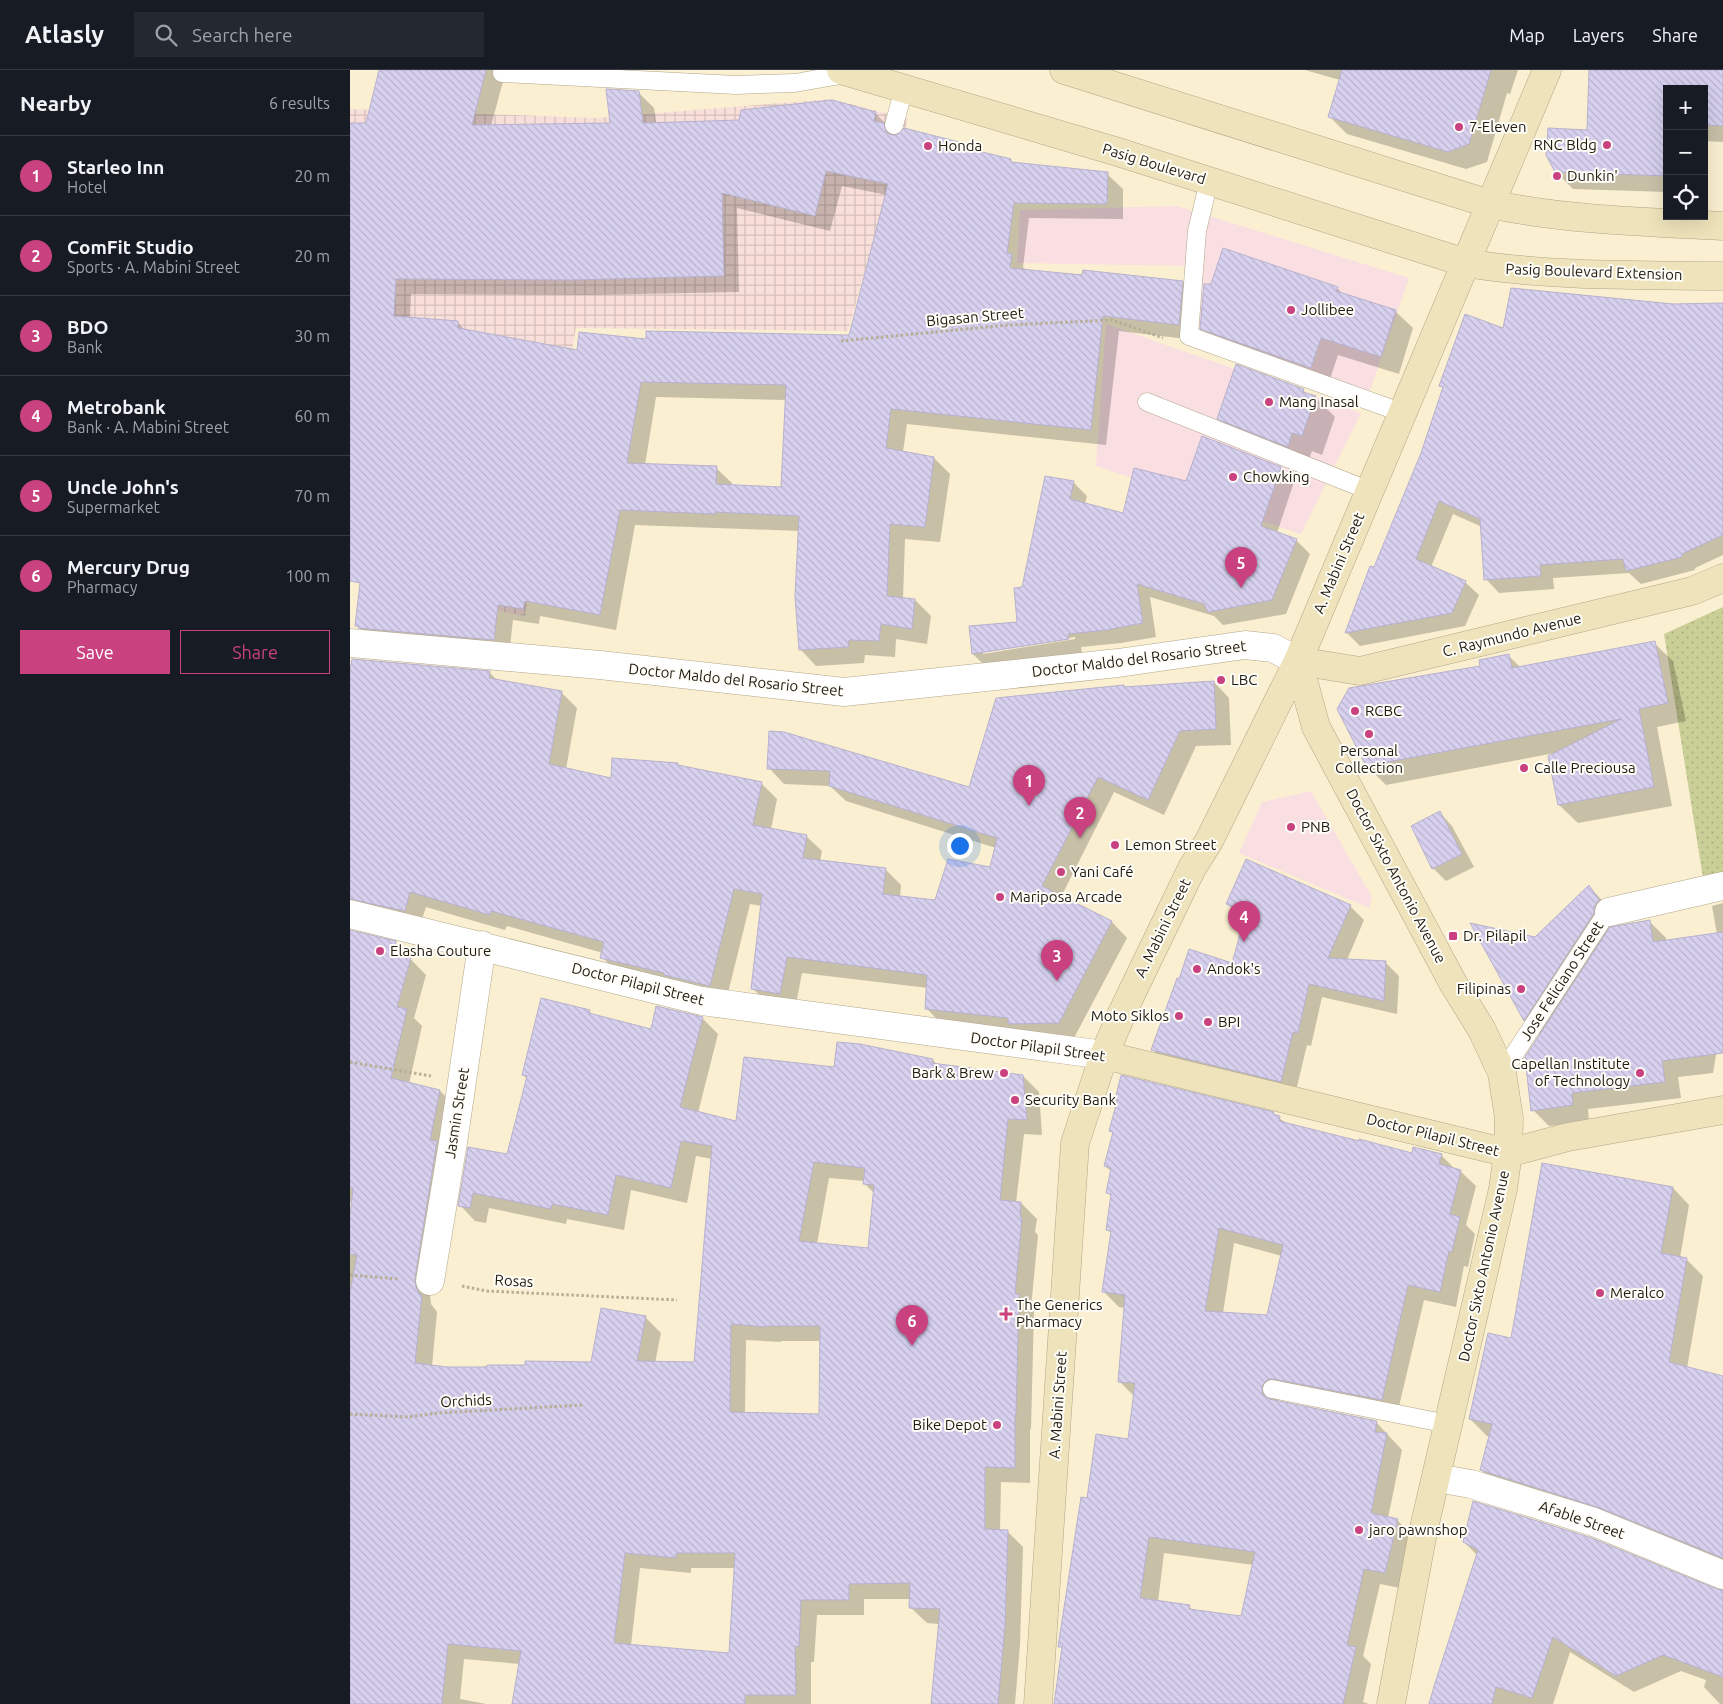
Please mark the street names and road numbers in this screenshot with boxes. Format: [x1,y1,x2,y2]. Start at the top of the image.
street label: Pasig Boulevard [1100,140,1208,187]
street label: Pasig Boulevard Extension [1505,260,1683,283]
street label: Bigasan Street [926,304,1024,329]
street label: A. Mabini Street [1310,510,1367,616]
street label: C. Raymundo Avenue [1441,609,1583,660]
street label: Doctor Maldo del Rosario Street [1031,637,1247,680]
street label: Doctor Maldo del Rosario Street [628,660,844,699]
street label: Doctor Sixto Antonio Avenue [1343,786,1450,966]
street label: A. Mabini Street [1131,875,1194,980]
street label: Jose Feliciano Street [1517,918,1607,1044]
street label: Doctor Pilapil Street [570,959,706,1008]
street label: Doctor Pilapil Street [970,1029,1107,1064]
street label: Jasmin Street [441,1066,472,1160]
street label: Doctor Pilapil Street [1365,1110,1501,1159]
street label: Doctor Sixto Antonio Avenue [1455,1169,1512,1363]
street label: Rosas [494,1271,534,1290]
street label: A. Mabini Street [1045,1350,1070,1459]
street label: Orchids [440,1391,492,1410]
street label: Afable Street [1537,1497,1627,1542]

